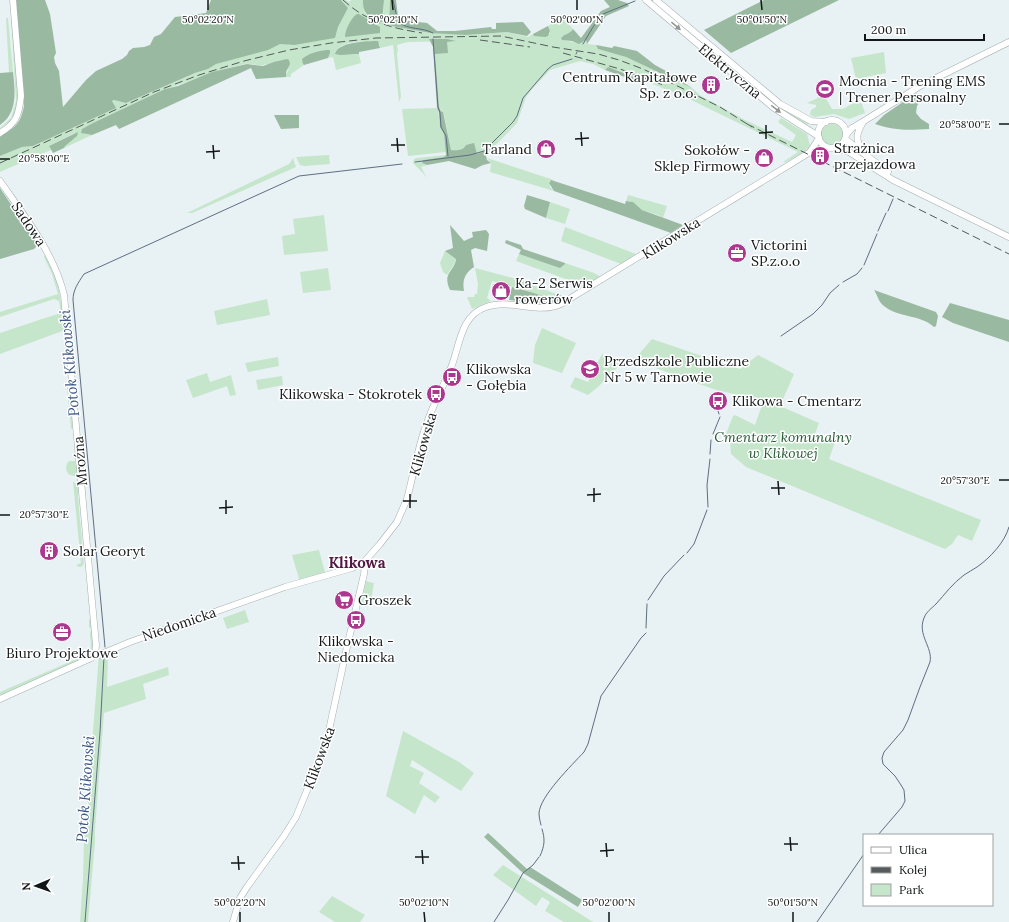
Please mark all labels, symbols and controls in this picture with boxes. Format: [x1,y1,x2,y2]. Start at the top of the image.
text: 50°02'20"N [182,13,234,26]
text: 50°02'10"N [368,13,418,26]
text: 50°02'00"N [551,13,604,26]
text: 50°01'50"N [737,13,788,26]
scale bar [865,16,984,42]
one-way arrow [670,21,681,30]
text: 200 m [871,22,907,37]
street label: Elektryczna [695,39,765,103]
place label: Centrum Kapitałowe Sp. z o.o. [562,68,697,102]
place label: Mocnia - Trening EMS | Trener Personalny [839,72,985,106]
building icon: Centrum Kapitałowe Sp. z o.o. [700,74,722,96]
sports icon: Mocnia - Trening EMS | Trener Personalny [814,78,836,100]
one-way arrow [770,105,781,113]
text: 20°58'00"E [940,118,990,131]
shop icon: Tarland [535,138,557,160]
place label: Strażnica przejazdowa [834,139,916,173]
place label: Tarland [482,140,532,158]
place label: Sokołów - Sklep Firmowy [654,141,751,175]
building icon: Strażnica przejazdowa [809,145,831,167]
shop icon: Sokołów - Sklep Firmowy [753,147,775,169]
text: 20°58'00"E [19,152,69,165]
street label: Sadowa [8,198,50,250]
street label: Klikowska [639,213,703,263]
place label: Victorini SP.z.o.o [750,236,807,270]
office icon: Victorini SP.z.o.o [726,242,748,264]
place label: Ka-2 Serwis rowerów [515,274,593,308]
shop icon: Ka-2 Serwis rowerów [490,280,512,302]
water label: Potok Klikowski [55,309,83,417]
place label: Przedszkole Publiczne Nr 5 w Tarnowie [604,352,750,386]
school or university icon: Przedszkole Publiczne Nr 5 w Tarnowie [579,358,601,380]
place label: Klikowska - Gołębia [466,360,531,394]
bus stop icon: Klikowska - Gołębia [441,366,463,388]
bus stop icon: Klikowska - Stokrotek [425,383,447,405]
place label: Klikowska - Stokrotek [279,385,422,403]
bus stop icon: Klikowa - Cmentarz [707,390,729,412]
place label: Klikowa - Cmentarz [732,392,861,410]
street label: Klikowska [405,410,441,478]
park label: Cmentarz komunalny w Klikowej [714,428,852,462]
street label: Mroźna [69,435,91,487]
text: 20°57'30"E [940,474,990,487]
text: 20°57'30"E [19,508,69,521]
building icon: Solar Georyt [38,540,60,562]
place label: Solar Georyt [63,542,146,560]
district label: Klikowa [328,553,386,572]
supermarket icon: Groszek [333,589,355,611]
place label: Groszek [358,591,412,609]
street label: Niedomicka [140,603,218,645]
bus stop icon: Klikowska - Niedomicka [345,609,367,631]
office icon: Biuro Projektowe [51,621,73,643]
place label: Klikowska - Niedomicka [317,632,395,666]
place label: Biuro Projektowe [6,644,119,662]
street label: Klikowska [299,724,339,792]
water label: Potok Klikowski [72,735,98,843]
legend [863,834,993,906]
text: Ulica [899,842,927,857]
text: Kolej [899,862,927,877]
north arrow [16,866,56,906]
text: N [19,881,33,891]
text: Park [899,882,925,897]
text: 50°02'20"N [214,896,266,909]
text: 50°02'10"N [399,896,449,909]
text: 50°02'00"N [583,896,636,909]
text: 50°01'50"N [768,896,819,909]

